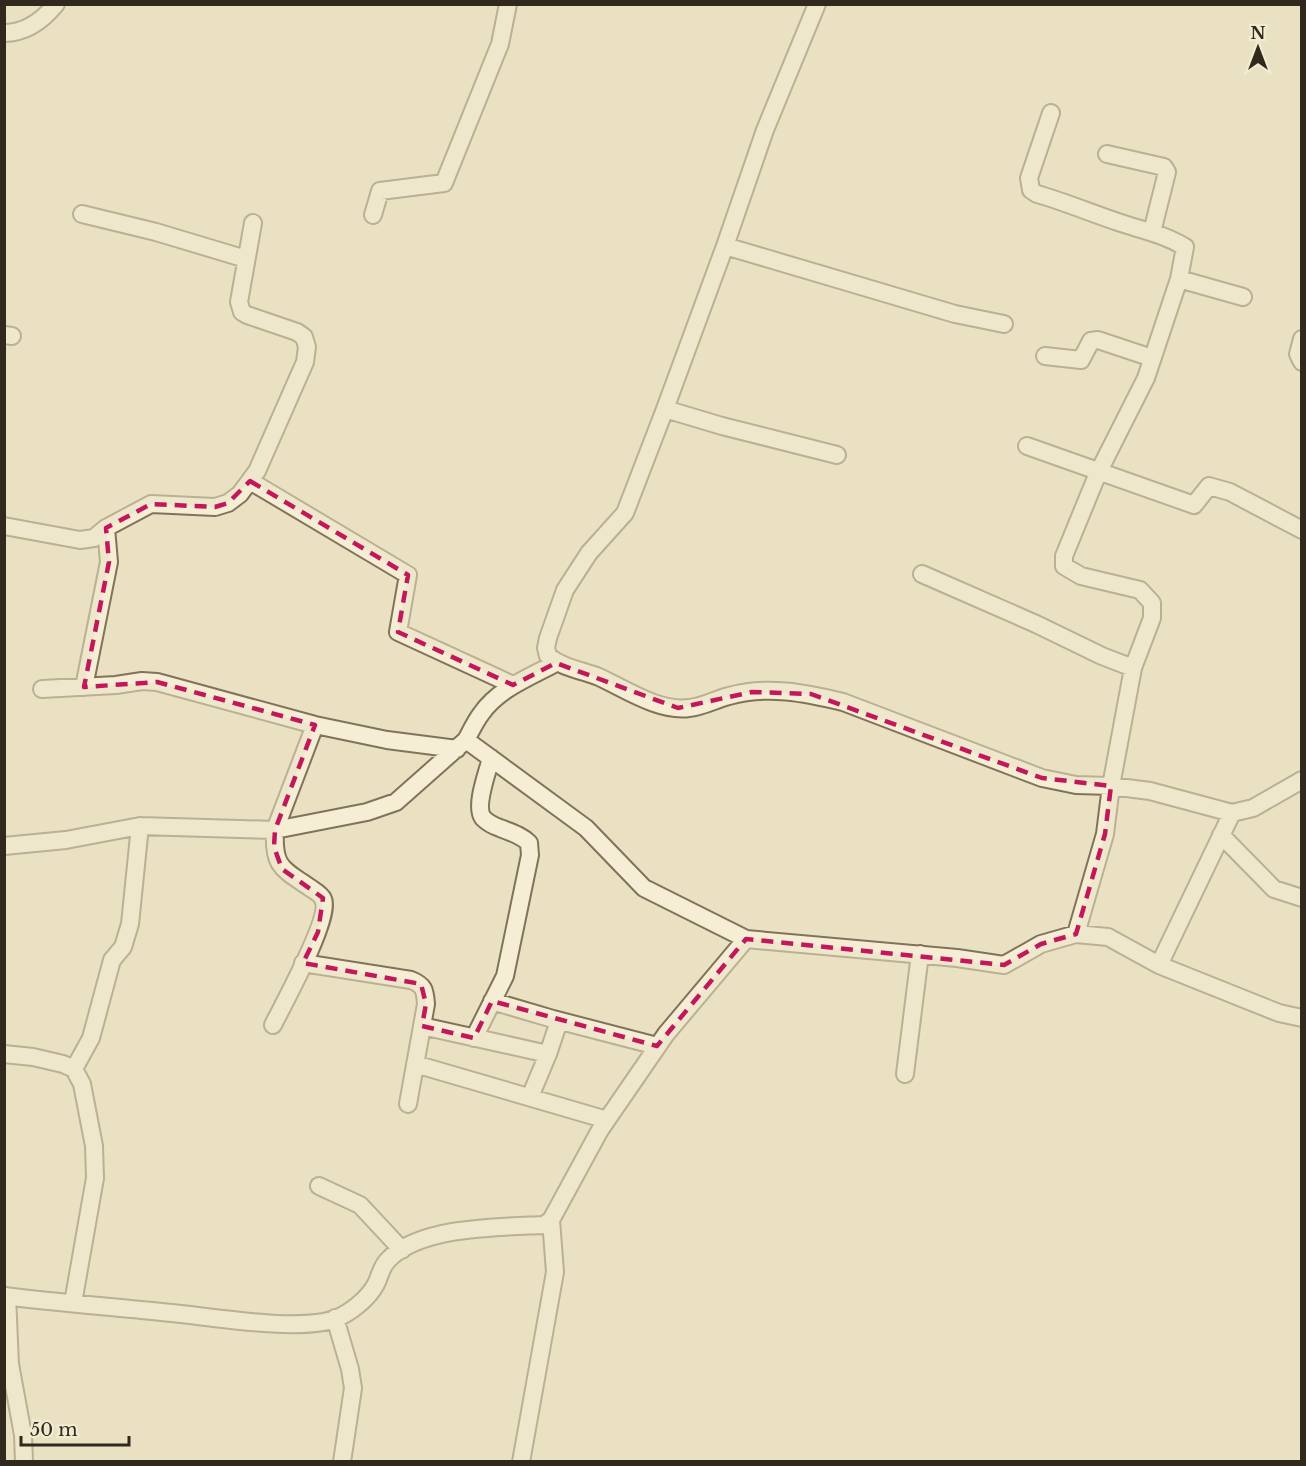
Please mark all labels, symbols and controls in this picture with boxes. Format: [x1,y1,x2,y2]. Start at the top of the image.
north arrow [1228,18,1288,78]
text: N [1250,23,1266,43]
scale bar [21,1409,129,1447]
text: 50 m [30,1419,78,1441]

